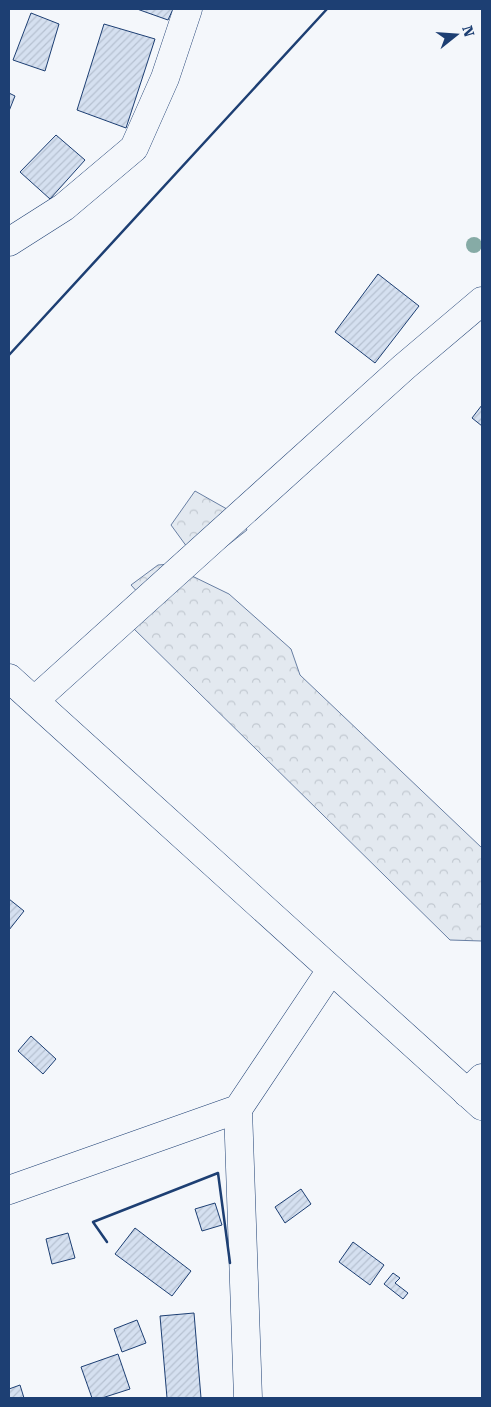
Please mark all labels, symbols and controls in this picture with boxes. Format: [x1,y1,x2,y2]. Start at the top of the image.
north arrow [431,10,481,60]
text: N [459,24,478,39]

